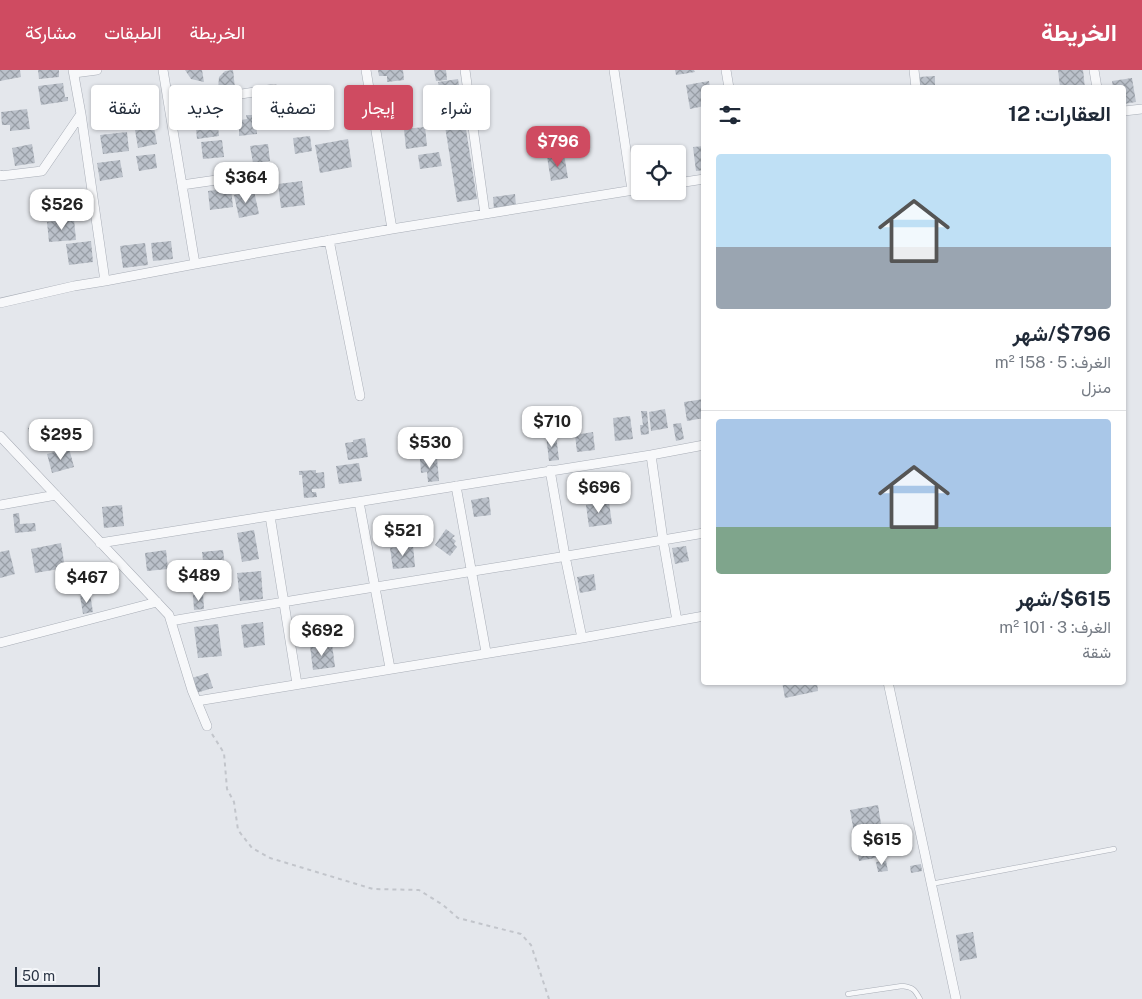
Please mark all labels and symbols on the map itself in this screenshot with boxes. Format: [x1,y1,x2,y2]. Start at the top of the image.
pin: $796 [528,126,588,168]
pin: $364 [216,162,276,204]
pin: $526 [32,189,92,231]
pin: $710 [522,406,582,448]
pin: $295 [31,418,91,461]
pin: $530 [400,426,460,469]
pin: $696 [569,472,629,514]
pin: $521 [373,514,433,557]
pin: $489 [169,560,229,602]
pin: $467 [57,562,117,604]
pin: $692 [292,614,352,657]
pin: $615 [852,824,912,866]
scale bar [15,964,100,987]

